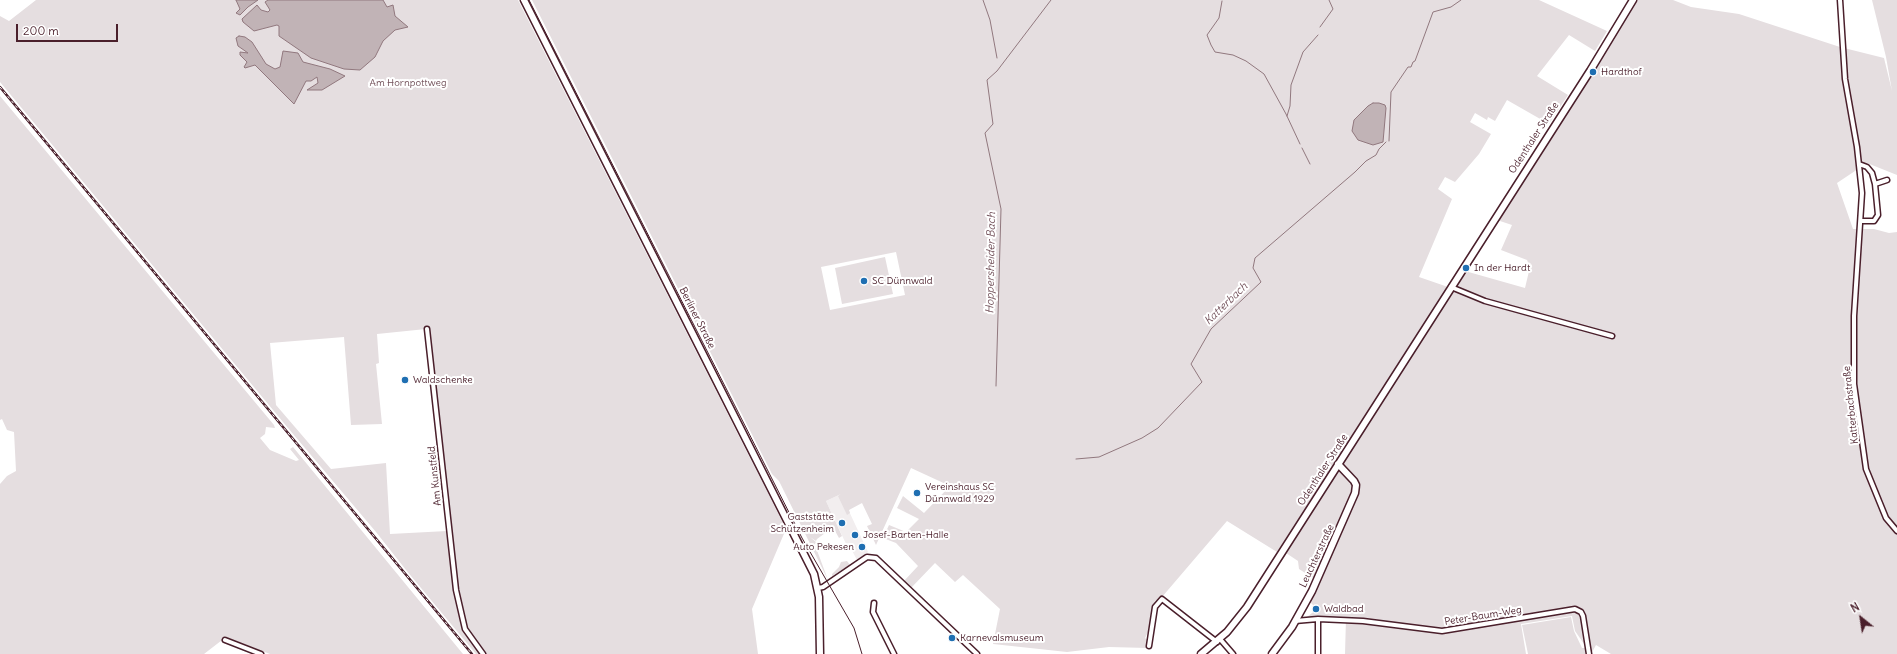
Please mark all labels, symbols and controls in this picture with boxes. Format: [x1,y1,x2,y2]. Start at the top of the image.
scale bar [18,16,120,42]
text: 200 m [23,23,59,38]
place label: Hardthof [1601,66,1642,78]
marker: Hardthof [1588,67,1598,77]
park label: Am Hornpottweg [369,77,447,89]
street label: Odenthaler Straße [1506,100,1562,176]
water label: Hoppersheider Bach [984,212,998,314]
place label: In der Hardt [1474,262,1530,274]
marker: In der Hardt [1461,263,1471,273]
place label: SC Dünnwald [872,275,933,287]
marker: SC Dünnwald [859,276,869,286]
water label: Katterbach [1202,280,1250,328]
street label: Berliner Straße [676,285,718,351]
street label: Katterbachstraße [1841,365,1861,445]
place label: Waldschenke [413,374,473,386]
marker: Waldschenke [400,375,410,385]
street label: Odenthaler Straße [1295,432,1351,508]
street label: Am Kunstfeld [426,446,444,506]
place label: Vereinshaus SC Dünnwald 1929 [925,481,994,504]
marker: Vereinshaus SC Dünnwald 1929 [912,488,922,498]
place label: Gaststätte Schützenheim [770,511,834,534]
marker: Gaststätte Schützenheim [837,518,847,528]
street label: Leuchterstraße [1297,523,1337,589]
place label: Josef-Barten-Halle [863,529,949,541]
marker: Josef-Barten-Halle [850,530,860,540]
place label: Auto Pekesen [793,541,854,553]
marker: Auto Pekesen [857,542,867,552]
north arrow [1841,598,1881,638]
text: N [1848,600,1862,616]
place label: Waldbad [1324,603,1364,615]
marker: Waldbad [1311,604,1321,614]
street label: Peter-Baum-Weg [1444,604,1522,628]
place label: Karnevalsmuseum [960,632,1043,644]
marker: Karnevalsmuseum [947,633,957,643]

